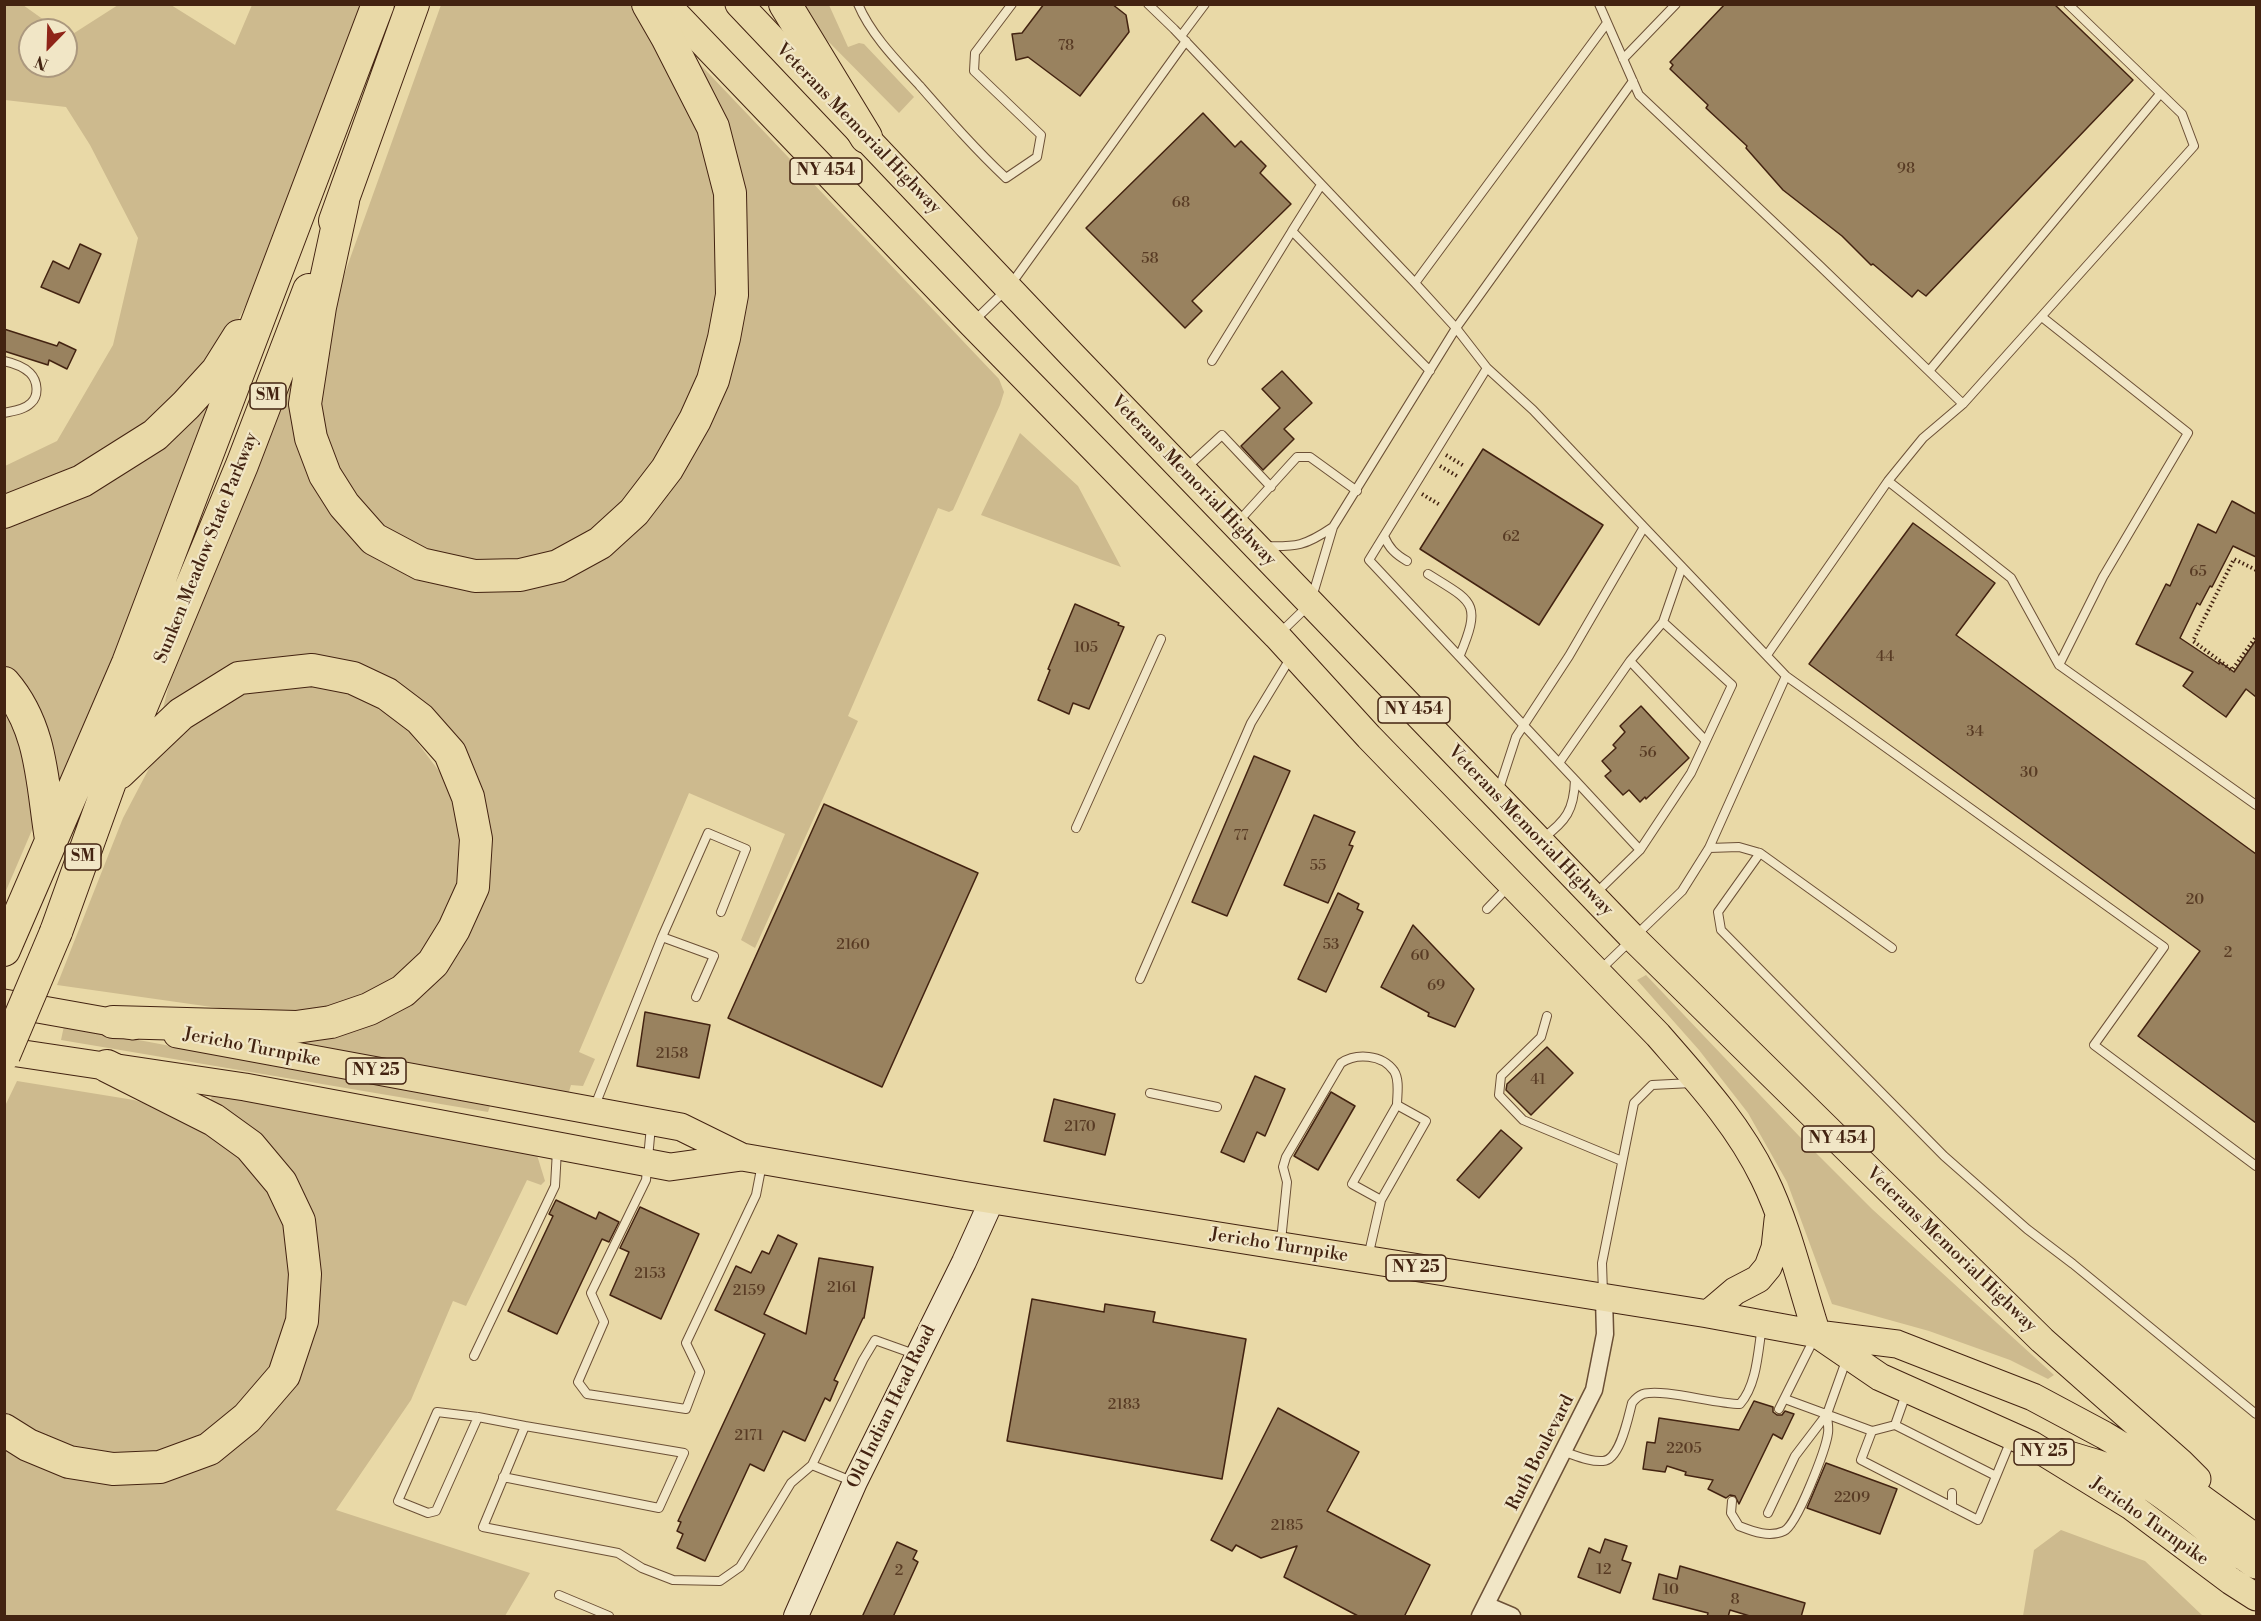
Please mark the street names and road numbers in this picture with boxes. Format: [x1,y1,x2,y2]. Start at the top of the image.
street label: Veterans Memorial Highway [771,39,945,219]
road number: NY 454 [790,158,862,184]
road number: SM [250,383,286,409]
street label: Veterans Memorial Highway [1106,391,1280,571]
street label: Sunken Meadow State Parkway [151,429,263,667]
road number: NY 454 [1378,697,1450,723]
street label: Veterans Memorial Highway [1443,741,1617,921]
road number: SM [65,844,101,870]
street label: Jericho Turnpike [182,1024,322,1072]
road number: NY 25 [346,1058,406,1084]
road number: NY 454 [1802,1126,1874,1152]
street label: Veterans Memorial Highway [1861,1163,2041,1337]
street label: Jericho Turnpike [1209,1224,1349,1268]
road number: NY 25 [1386,1255,1446,1281]
street label: Old Indian Head Road [843,1322,941,1492]
street label: Ruth Boulevard [1503,1392,1579,1514]
road number: NY 25 [2014,1439,2074,1465]
street label: Jericho Turnpike [2086,1473,2212,1571]

